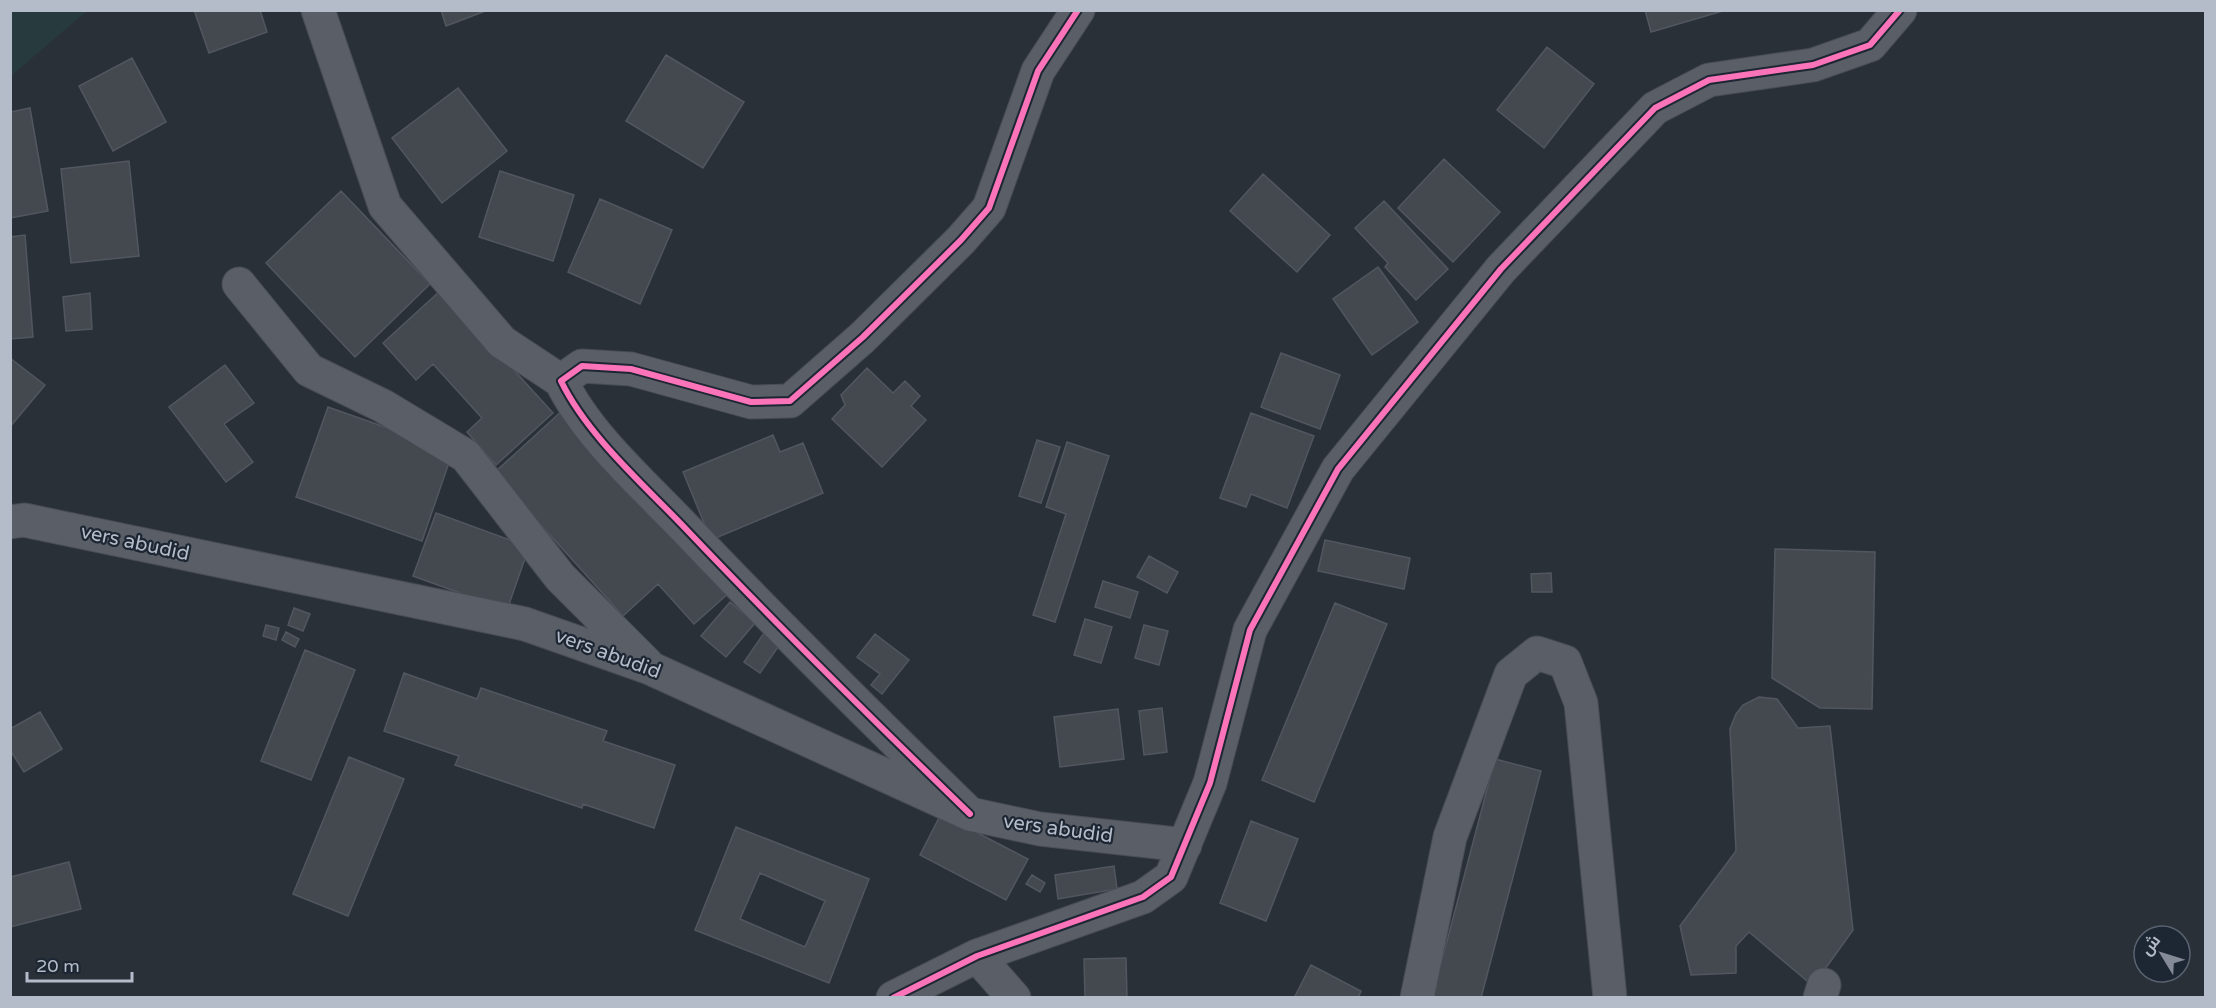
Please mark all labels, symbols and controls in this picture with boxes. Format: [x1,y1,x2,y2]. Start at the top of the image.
street label: vers abudid [78,520,192,566]
street label: vers abudid [552,624,664,684]
street label: vers abudid [1002,809,1114,849]
north arrow [2132,924,2192,984]
text: ش [2137,931,2165,960]
scale bar [27,945,132,983]
text: 20 m [36,955,80,977]

